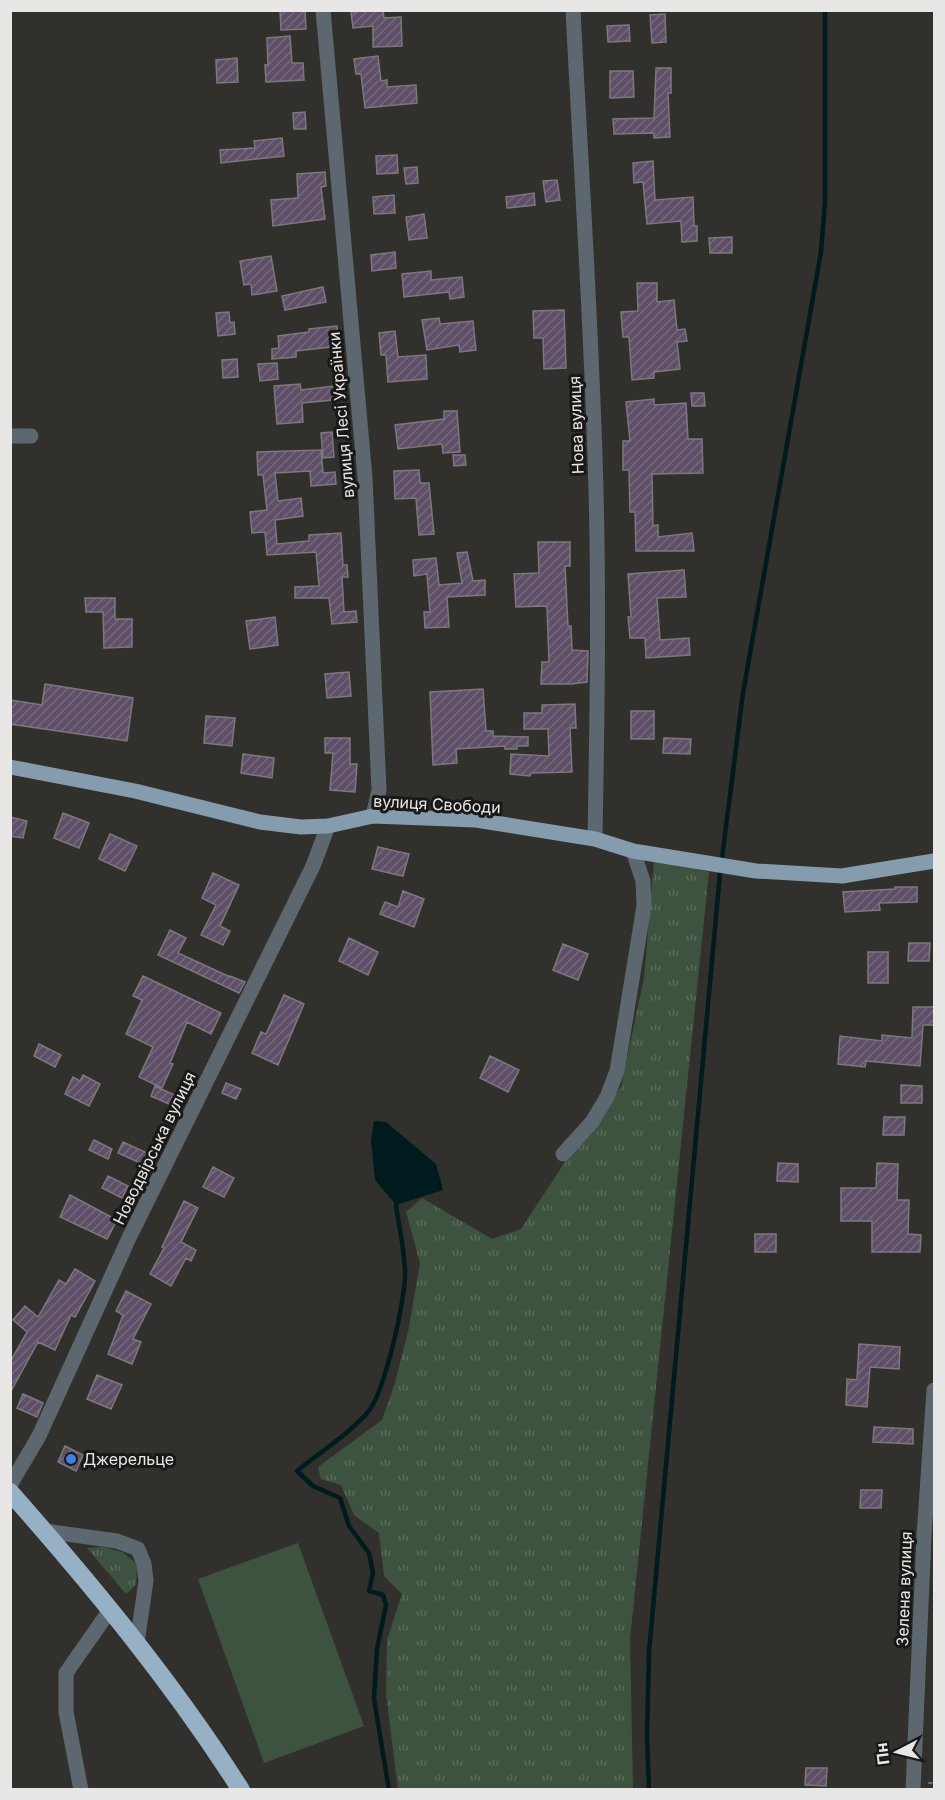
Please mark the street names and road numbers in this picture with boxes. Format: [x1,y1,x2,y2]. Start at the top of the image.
street label: вулиця Лесі Українки [324,331,358,499]
street label: Нова вулиця [564,375,588,475]
street label: вулиця Свободи [373,791,501,817]
street label: Новодвірська вулиця [108,1068,200,1228]
street label: Зелена вулиця [892,1531,916,1647]

